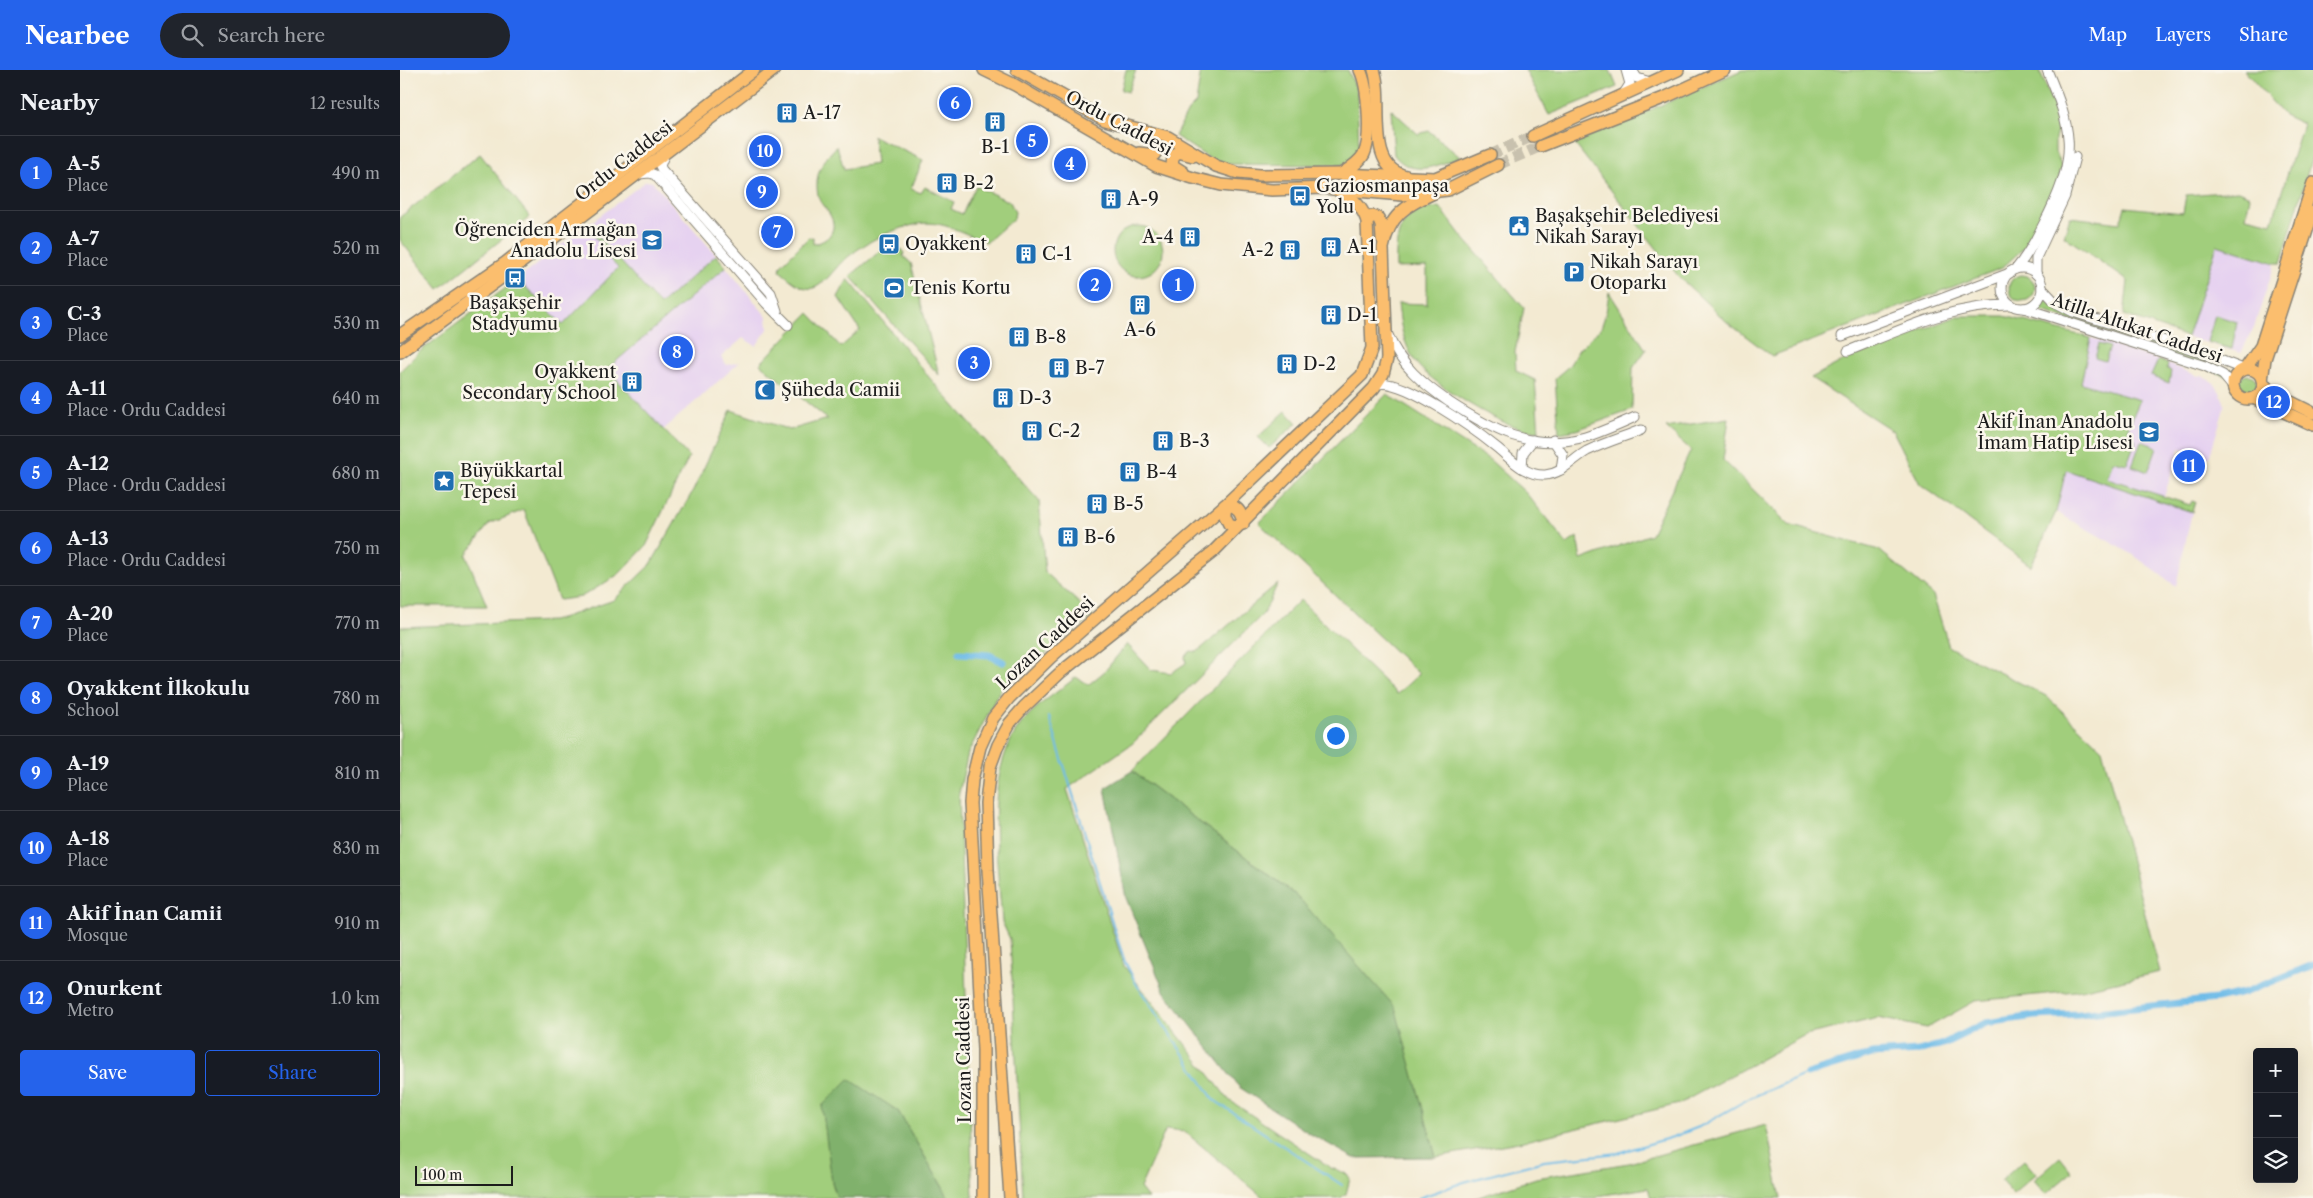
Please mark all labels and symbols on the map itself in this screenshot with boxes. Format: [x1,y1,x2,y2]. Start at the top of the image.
pin: 6 [939,84,971,122]
street label: Ordu Caddesi [1062,86,1177,161]
building icon: A-17 [775,101,799,125]
place label: A-17 [802,102,841,124]
building icon: B-1 [983,110,1007,134]
street label: Ordu Caddesi [571,116,678,206]
pin: 5 [1016,122,1048,160]
pin: 10 [749,132,781,170]
place label: B-1 [981,136,1010,158]
pin: 4 [1054,145,1086,183]
building icon: B-2 [935,171,959,195]
place label: B-2 [963,172,994,194]
pin: 9 [746,173,778,211]
place label: Gaziosmanpaşa Yolu [1315,175,1450,218]
bus stop icon: Gaziosmanpaşa Yolu [1288,184,1312,208]
building icon: A-9 [1099,187,1123,211]
place label: A-9 [1126,188,1159,210]
place label: Başakşehir Belediyesi Nikah Sarayı [1535,205,1719,248]
pin: 7 [761,213,793,251]
public building icon: Başakşehir Belediyesi Nikah Sarayı [1507,214,1531,238]
place label: Öğrenciden Armağan Anadolu Lisesi [455,218,637,262]
building icon: A-4 [1178,225,1202,249]
place label: A-4 [1141,226,1174,248]
school or university icon: Öğrenciden Armağan Anadolu Lisesi [640,228,664,252]
bus stop icon: Oyakkent [877,232,901,256]
place label: Oyakkent [905,233,987,255]
building icon: A-1 [1319,235,1343,259]
place label: A-1 [1346,236,1376,258]
building icon: A-2 [1278,238,1302,262]
place label: A-2 [1241,239,1274,261]
building icon: C-1 [1014,242,1038,266]
place label: C-1 [1042,243,1072,265]
place label: Nikah Sarayı Otoparkı [1590,251,1699,294]
parking icon: Nikah Sarayı Otoparkı [1562,260,1586,284]
bus stop icon: Başakşehir Stadyumu [503,266,527,290]
pin: 2 [1079,266,1111,304]
pin: 1 [1162,266,1194,304]
sports icon: Tenis Kortu [882,276,906,300]
place label: Tenis Kortu [910,277,1011,299]
street label: Atilla Altıkat Caddesi [2048,288,2226,368]
place label: Başakşehir Stadyumu [469,292,561,335]
building icon: A-6 [1128,293,1152,317]
building icon: D-1 [1319,303,1343,327]
place label: D-1 [1347,304,1378,326]
place label: A-6 [1123,319,1156,341]
building icon: B-8 [1007,325,1031,349]
place label: B-8 [1035,326,1066,348]
pin: 8 [661,333,693,371]
pin: 3 [958,344,990,382]
building icon: D-2 [1275,352,1299,376]
place label: D-2 [1303,353,1336,375]
building icon: B-7 [1047,356,1071,380]
place label: B-7 [1075,357,1104,379]
place label: Oyakkent Secondary School [462,361,617,404]
building icon: Oyakkent Secondary School [620,370,644,394]
mosque icon: Şüheda Camii [753,378,777,402]
place label: Şüheda Camii [781,379,901,401]
pin: 12 [2258,383,2290,421]
building icon: D-3 [991,386,1015,410]
place label: D-3 [1019,387,1052,409]
place label: Akif İnan Anadolu İmam Hatip Lisesi [1976,410,2134,454]
building icon: C-2 [1020,419,1044,443]
place label: C-2 [1048,420,1080,442]
school or university icon: Akif İnan Anadolu İmam Hatip Lisesi [2137,420,2161,444]
building icon: B-3 [1151,429,1175,453]
place label: B-3 [1179,430,1210,452]
pin: 11 [2173,447,2205,485]
place label: Büyükkartal Tepesi [460,460,563,503]
building icon: B-4 [1118,460,1142,484]
place label: B-4 [1146,461,1177,483]
place icon: Büyükkartal Tepesi [432,469,456,493]
building icon: B-5 [1085,492,1109,516]
place label: B-5 [1113,493,1144,515]
building icon: B-6 [1056,525,1080,549]
place label: B-6 [1084,526,1115,548]
street label: Lozan Caddesi [991,592,1099,694]
your location [1323,723,1349,749]
street label: Lozan Caddesi [952,996,976,1123]
scale bar [415,1163,512,1186]

